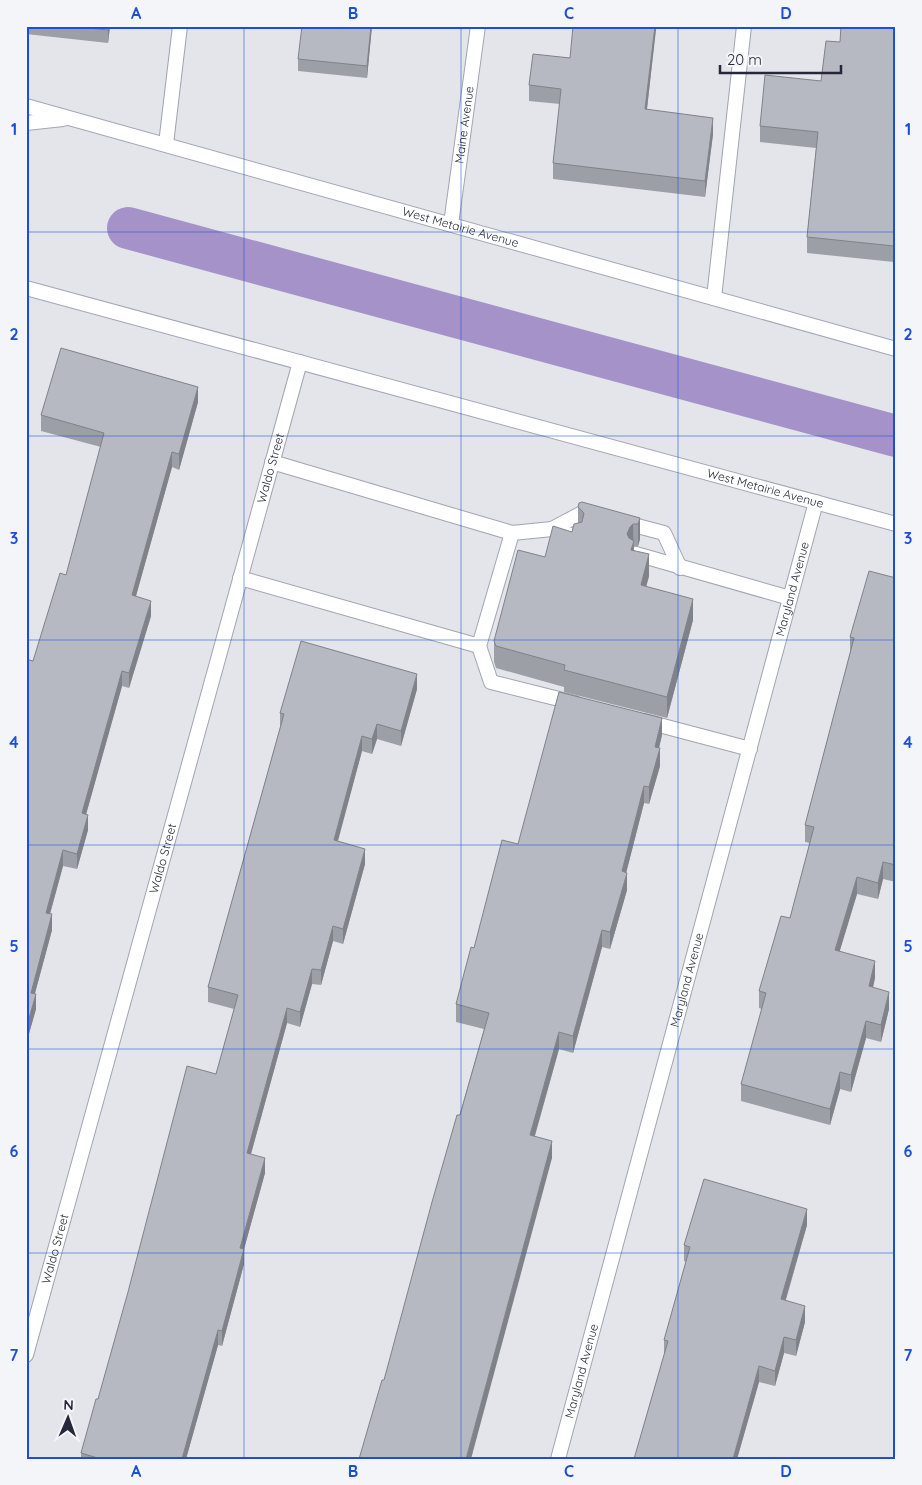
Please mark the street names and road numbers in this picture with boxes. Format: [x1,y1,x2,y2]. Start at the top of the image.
street label: Maine Avenue [451,85,477,164]
street label: West Metairie Avenue [401,203,521,250]
street label: Waldo Street [253,431,287,505]
street label: West Metairie Avenue [705,465,826,511]
street label: Maryland Avenue [772,540,812,638]
street label: Waldo Street [146,822,179,895]
street label: Maryland Avenue [667,931,707,1029]
street label: Waldo Street [38,1212,72,1286]
street label: Maryland Avenue [561,1322,601,1420]

